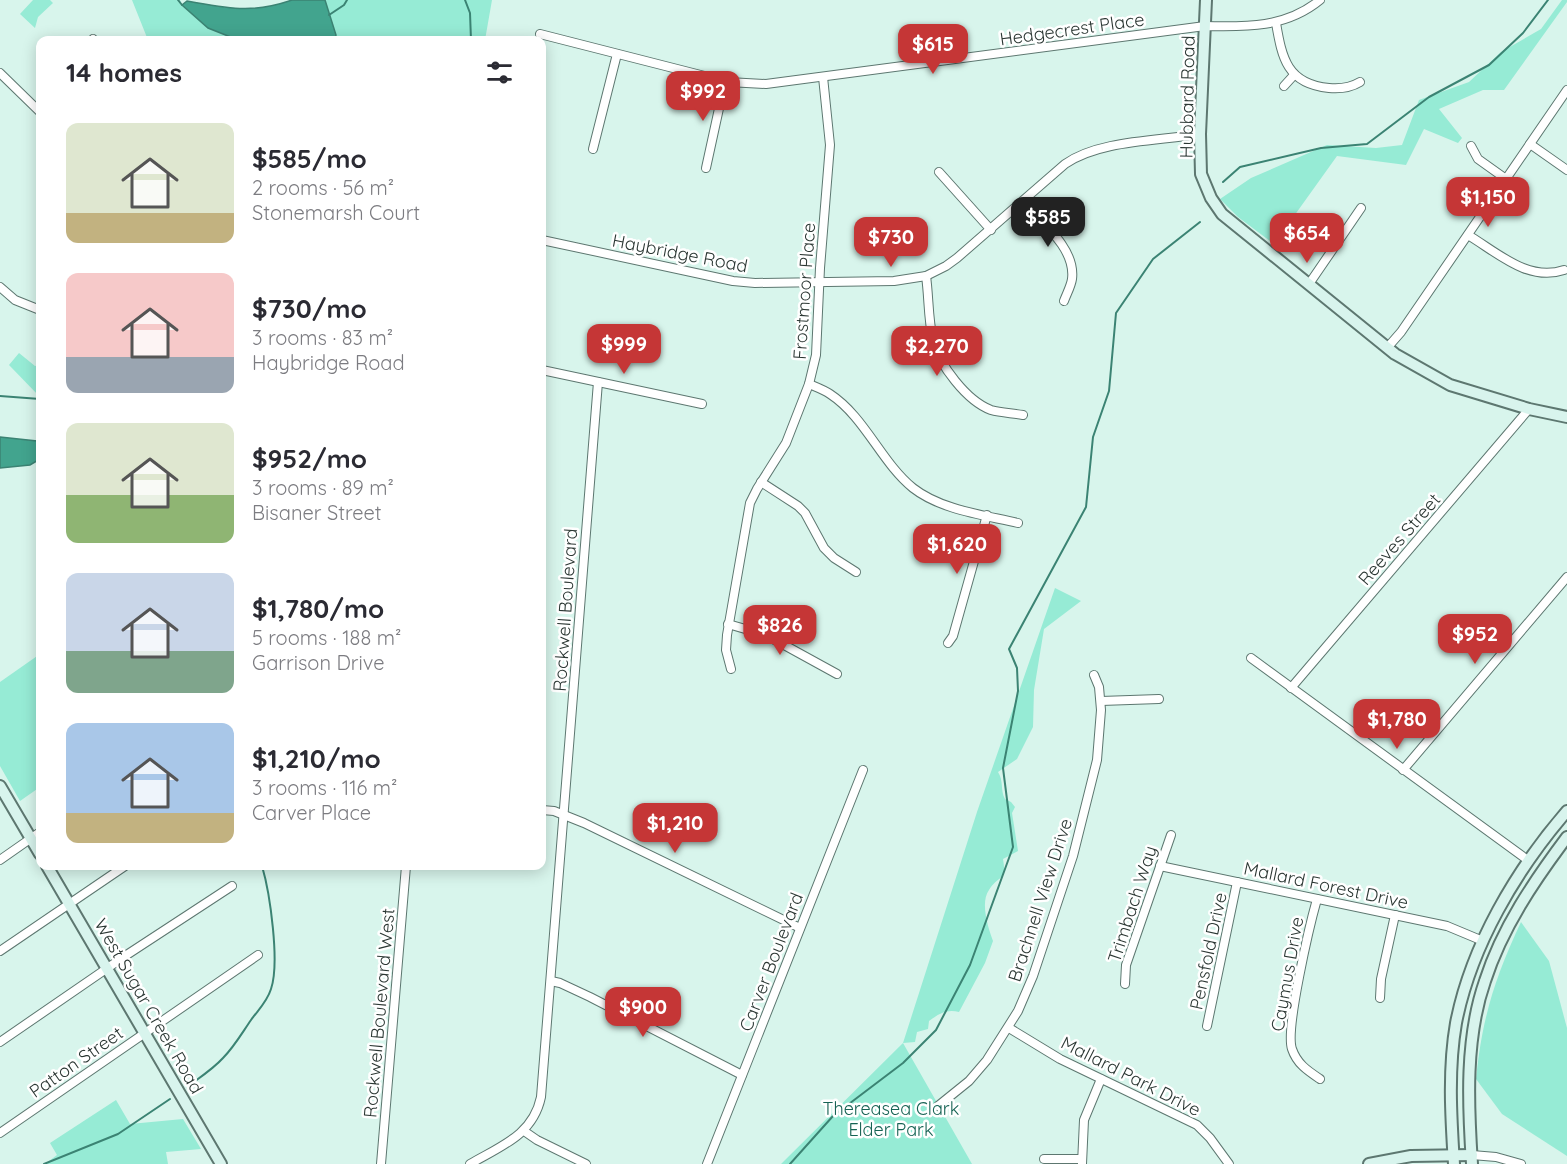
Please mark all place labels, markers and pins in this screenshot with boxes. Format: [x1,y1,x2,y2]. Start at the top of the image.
pin: $615 [897,24,969,75]
pin: $992 [667,71,739,122]
pin: $1,150 [1439,177,1537,228]
pin: $585 [1012,197,1084,248]
pin: $654 [1271,213,1343,264]
pin: $730 [855,217,927,268]
pin: $999 [588,324,660,375]
pin: $2,270 [888,326,986,377]
pin: $1,620 [908,524,1006,575]
pin: $826 [744,605,816,656]
pin: $952 [1439,614,1511,665]
pin: $1,780 [1348,699,1446,750]
pin: $1,210 [626,803,724,854]
pin: $900 [607,987,679,1038]

